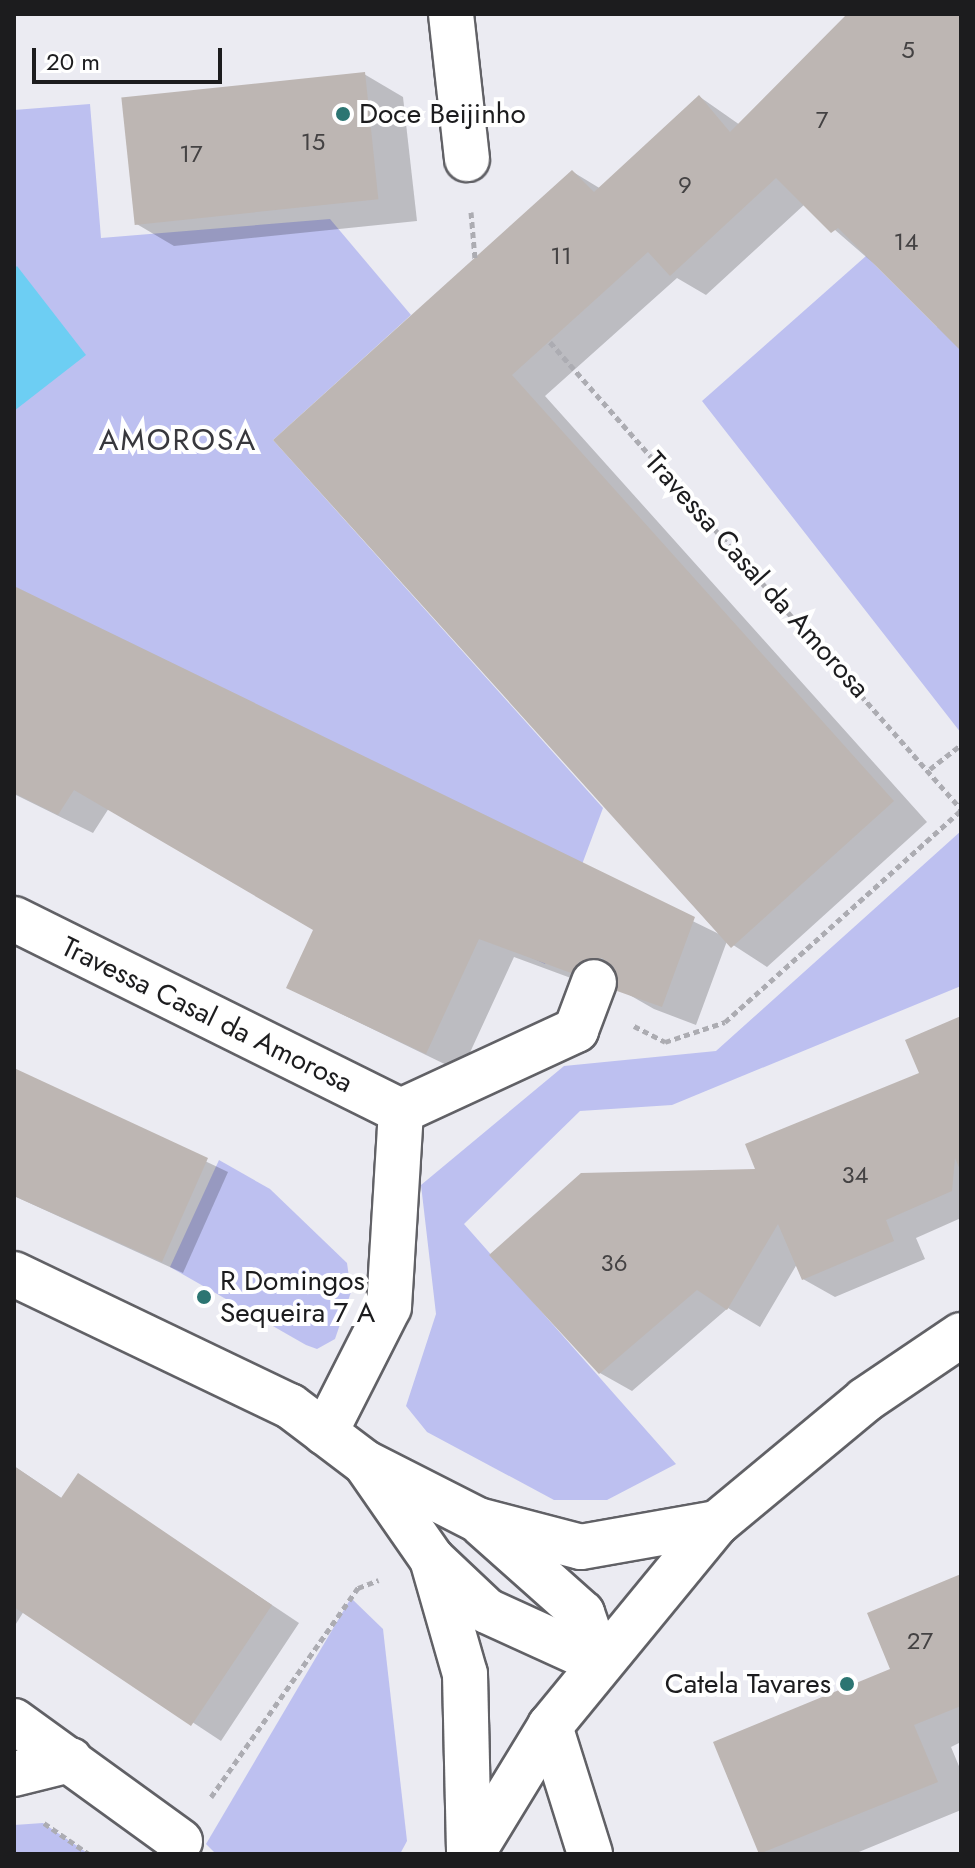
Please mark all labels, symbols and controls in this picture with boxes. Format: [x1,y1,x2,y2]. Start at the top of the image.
scale bar [36,32,226,82]
house number: 5 [901,36,915,64]
text: 20 m [46,44,100,79]
place label: Doce Beijinho [359,97,526,131]
marker: Doce Beijinho [334,105,352,123]
house number: 7 [816,106,828,134]
house number: 15 [301,128,325,156]
house number: 17 [179,140,203,168]
house number: 9 [678,171,692,199]
house number: 14 [894,228,918,256]
house number: 11 [550,242,572,270]
district label: AMOROSA [99,422,257,458]
street label: Travessa Casal da Amorosa [638,445,876,705]
street label: Travessa Casal da Amorosa [56,930,358,1100]
house number: 34 [841,1161,869,1189]
house number: 36 [601,1249,627,1277]
place label: R Domingos Sequeira 7 A [220,1264,375,1330]
marker: R Domingos Sequeira 7 A [195,1288,213,1306]
house number: 27 [907,1627,933,1655]
place label: Catela Tavares [665,1667,831,1701]
marker: Catela Tavares [838,1675,856,1693]

